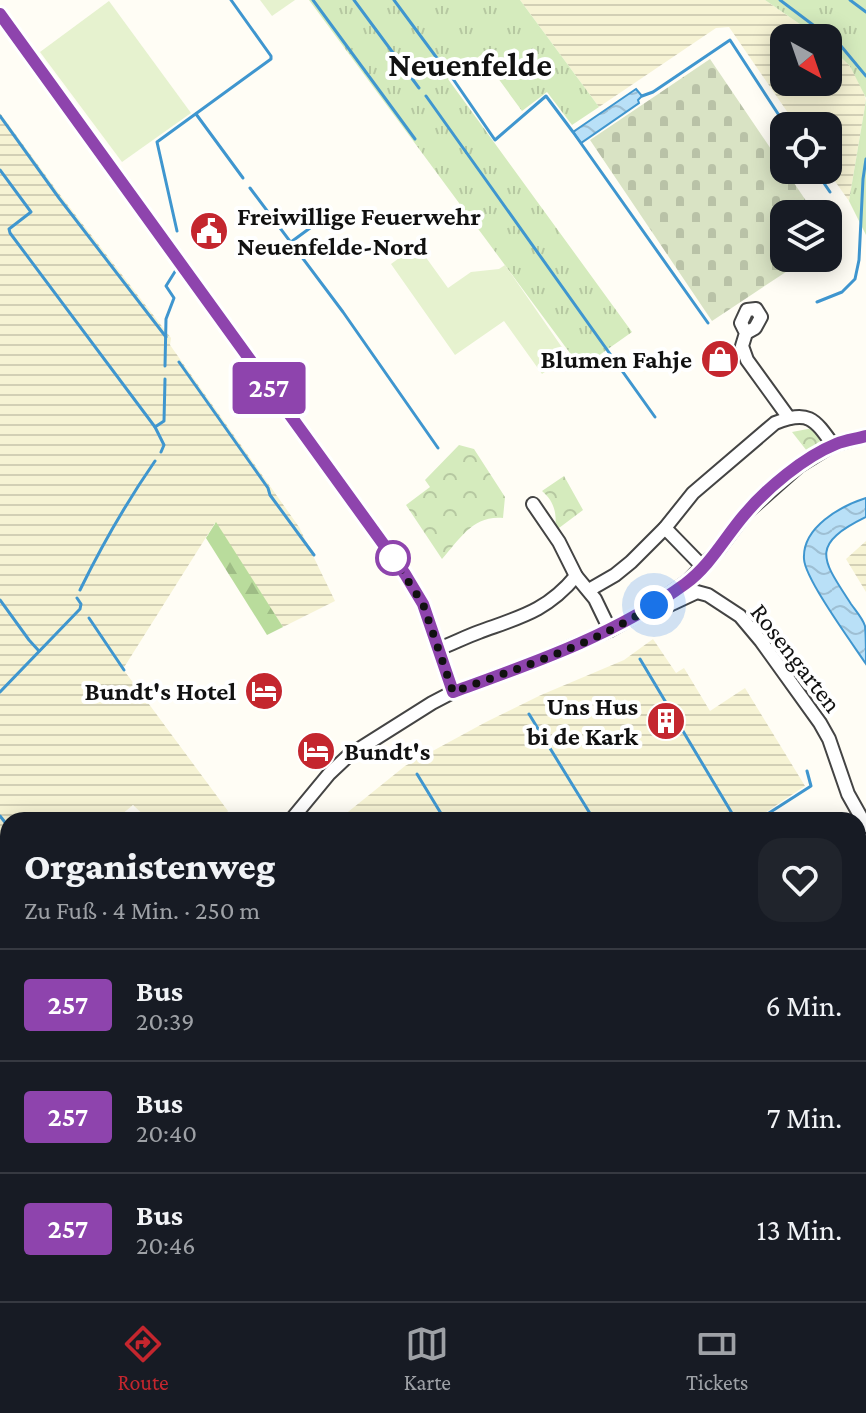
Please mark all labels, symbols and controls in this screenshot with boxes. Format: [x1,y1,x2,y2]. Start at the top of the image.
north arrow [770,24,842,96]
map controls [770,24,842,272]
district label: Neuenfelde [388,46,552,83]
button: locate [770,112,842,184]
button: layers [770,200,842,272]
place label: Freiwillige Feuerwehr Neuenfelde-Nord [237,202,481,261]
public building icon: Freiwillige Feuerwehr Neuenfelde-Nord [188,210,230,252]
shop icon: Blumen Fahje [699,338,741,380]
place label: Blumen Fahje [541,345,692,374]
line badge: 257 [223,362,315,414]
text: 257 [249,372,289,403]
unlabelled marker [376,541,410,575]
your location [634,585,674,625]
street label: Rosengarten [745,598,848,718]
hotel icon: Bundt's Hotel [243,670,285,712]
place label: Bundt's Hotel [85,677,236,706]
place label: Uns Hus bi de Kark [526,692,639,751]
building icon: Uns Hus bi de Kark [645,700,687,742]
hotel icon: Bundt's [295,730,337,772]
place label: Bundt's [344,737,430,766]
button: heart [758,838,842,922]
text: Organistenweg [24,845,275,887]
text: Zu Fuß · 4 Min. · 250 m [24,896,260,925]
text: Bus [136,974,183,1007]
text: 257 [48,989,88,1020]
text: 6 Min. [765,989,842,1022]
text: 20:39 [136,1007,194,1036]
text: Bus [136,1086,183,1119]
text: 257 [48,1101,88,1132]
text: 7 Min. [767,1101,842,1134]
text: 20:40 [136,1119,197,1148]
text: Bus [136,1198,183,1231]
text: 257 [48,1213,88,1244]
text: 13 Min. [756,1213,842,1246]
text: 20:46 [136,1231,196,1260]
tab: Route [117,1322,169,1395]
tab: Karte [404,1322,451,1395]
tab: Tickets [686,1322,748,1395]

